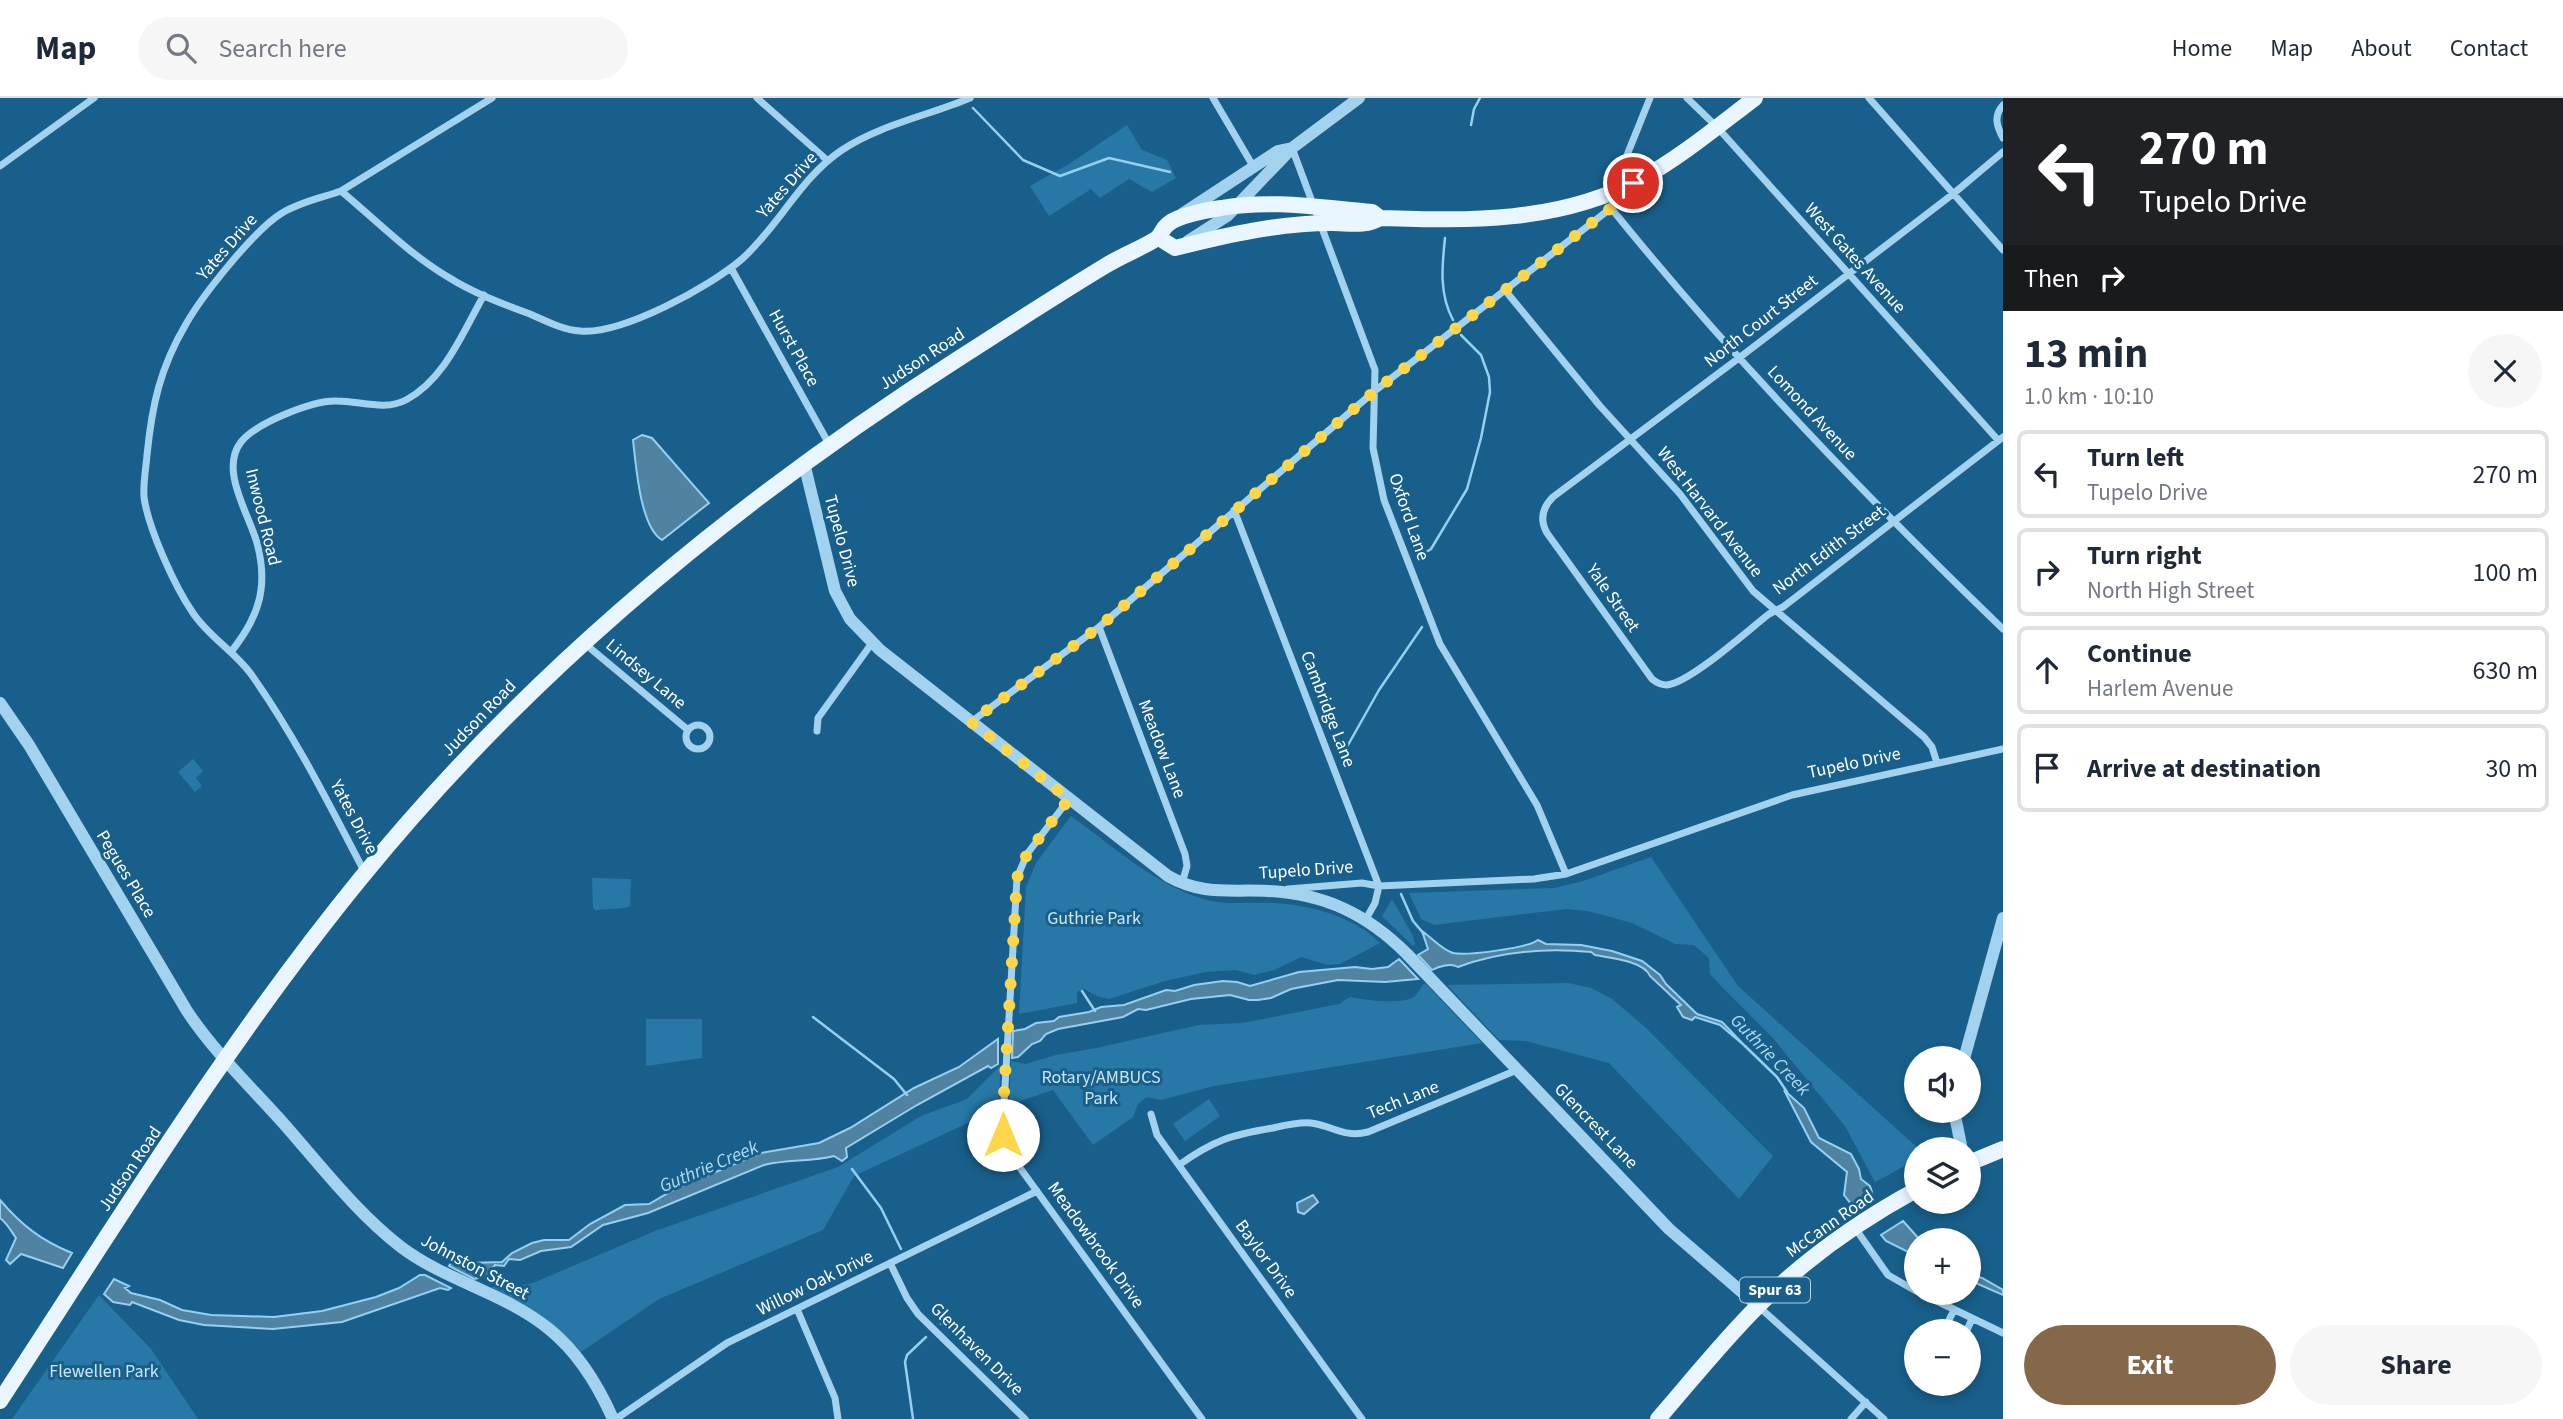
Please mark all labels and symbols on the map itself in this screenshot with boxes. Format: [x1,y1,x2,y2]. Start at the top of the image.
street label: Yates Drive [750,146,823,225]
pin [1603,153,1663,213]
street label: West Gates Avenue [1798,197,1912,319]
street label: Yates Drive [190,208,263,287]
street label: North Court Street [1699,269,1823,373]
street label: Hurst Place [762,305,826,391]
street label: Judson Road [874,322,970,396]
street label: Lomond Avenue [1761,360,1863,466]
street label: West Harvard Avenue [1651,441,1769,583]
street label: Inwood Road [239,466,287,568]
street label: Oxford Lane [1382,470,1436,564]
street label: Tupelo Drive [818,492,866,590]
street label: North Edith Street [1767,499,1891,601]
street label: Yale Street [1580,558,1646,637]
street label: Lindsey Lane [600,633,692,715]
street label: Cambridge Lane [1294,647,1362,771]
street label: Judson Road [436,674,522,762]
street label: Meadow Lane [1132,696,1192,802]
street label: Tupelo Drive [1805,741,1903,785]
street label: Yates Drive [323,774,384,859]
street label: Pegues Place [90,826,162,923]
street label: Tupelo Drive [1258,854,1354,886]
park label: Guthrie Park [1047,906,1141,931]
water label: Guthrie Creek [1724,1008,1817,1103]
park label: Rotary/AMBUCS Park [1041,1065,1161,1111]
street label: Tech Lane [1363,1074,1443,1126]
street label: Glencrest Lane [1548,1077,1644,1175]
position arrow [966,1098,1040,1172]
street label: Judson Road [92,1121,168,1217]
water label: Guthrie Creek [655,1134,764,1200]
street label: Meadowbrook Drive [1042,1177,1150,1313]
street label: McCann Road [1781,1184,1879,1264]
street label: Baylor Drive [1229,1215,1303,1303]
street label: Johnston Street [416,1228,534,1306]
street label: Willow Oak Drive [753,1244,877,1322]
road number: Spur 63 [1740,1278,1810,1302]
street label: Glenhaven Drive [925,1297,1029,1401]
park label: Flewellen Park [49,1359,159,1384]

